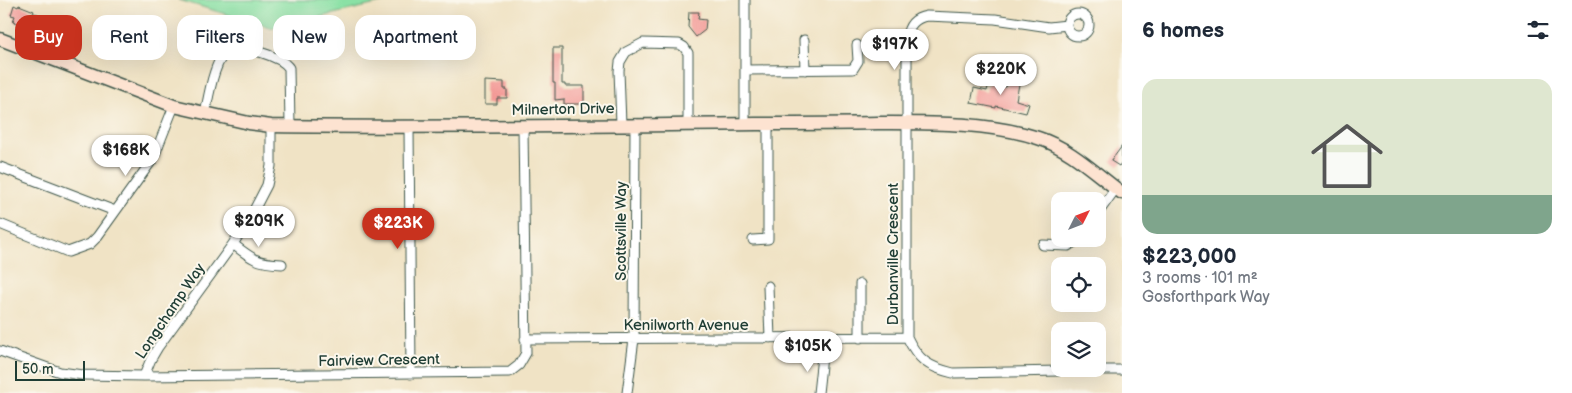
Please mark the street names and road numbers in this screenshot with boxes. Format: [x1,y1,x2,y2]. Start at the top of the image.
street label: Milnerton Drive [511,99,615,120]
street label: Scottsville Way [612,181,631,281]
street label: Durbanville Crescent [884,182,903,325]
street label: Longchamp Way [131,260,210,363]
street label: Kenilworth Avenue [623,316,749,335]
street label: Fairview Crescent [318,350,440,371]

